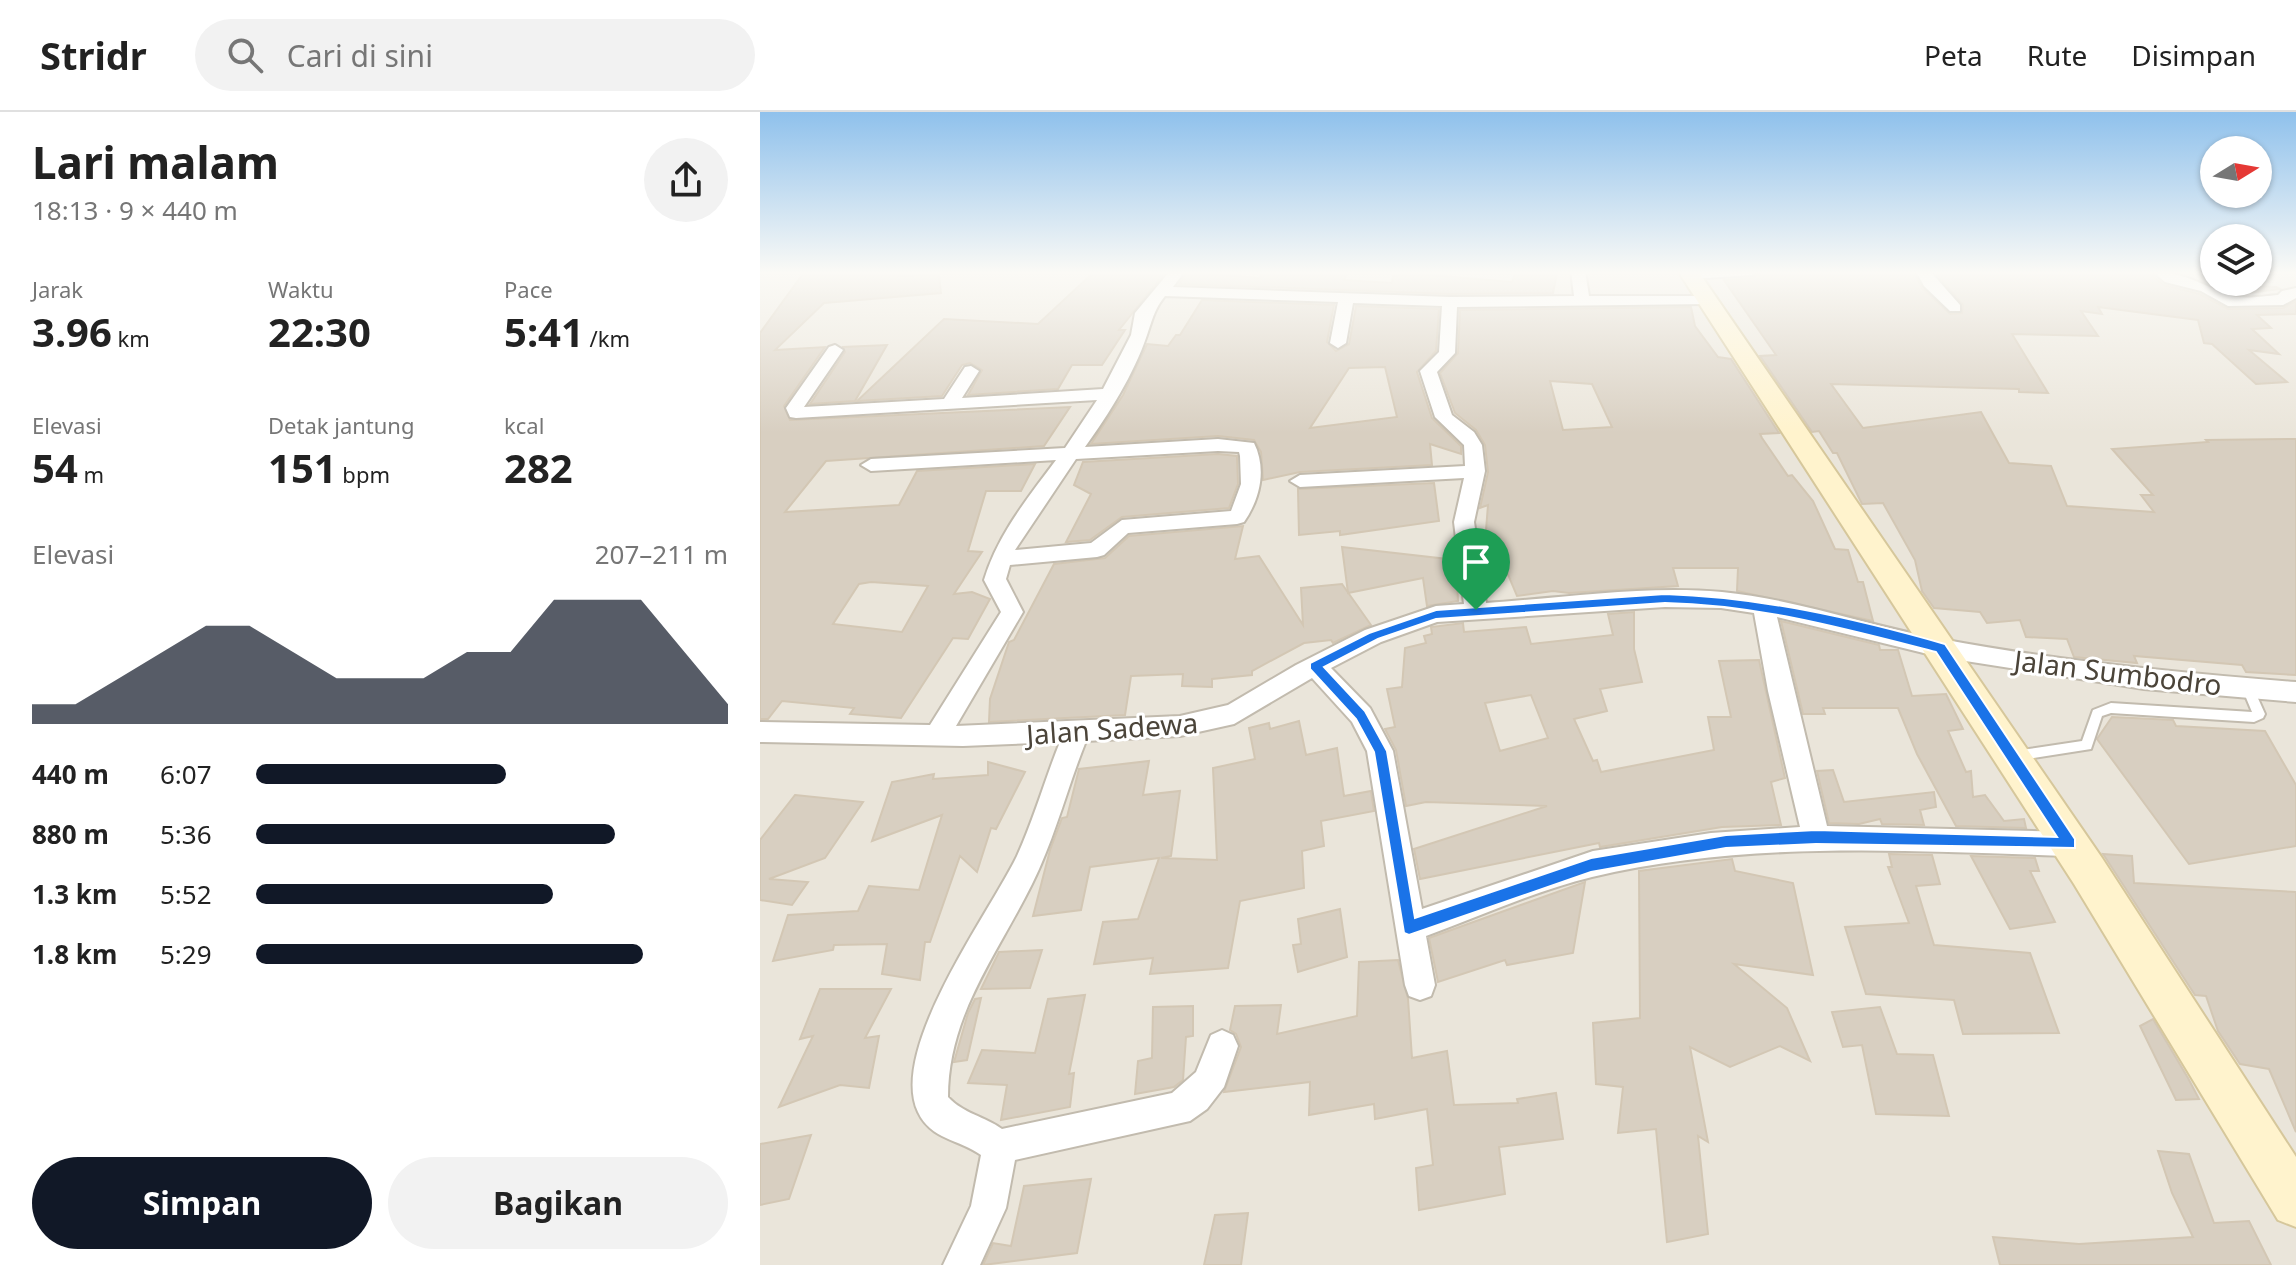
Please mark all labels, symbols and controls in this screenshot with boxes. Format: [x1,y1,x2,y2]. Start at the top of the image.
search box [195,19,755,91]
text: Stridr [40,29,147,81]
icon: search [223,33,267,77]
text: Cari di sini [287,35,433,76]
text: Peta [1924,36,1983,74]
text: Rute [2027,36,2087,74]
text: Disimpan [2131,36,2256,74]
text: Lari malam [32,132,279,192]
north arrow [2200,136,2272,208]
map controls [2200,136,2272,296]
button: share [644,138,728,222]
text: 18:13 · 9 × 440 m [32,192,238,228]
button: layers [2200,224,2272,296]
text: Jarak [32,274,83,304]
text: Waktu [268,274,334,304]
text: Pace [504,274,553,304]
text: 3.96 [32,304,112,359]
text: 22:30 [268,304,371,359]
text: 5:41 [504,304,584,359]
text: km [112,323,150,353]
text: /km [584,323,630,353]
text: Elevasi [32,410,102,440]
text: Detak jantung [268,410,415,440]
text: kcal [504,410,544,440]
text: 54 [32,440,78,495]
text: 151 [268,440,337,495]
text: 282 [504,440,573,495]
text: m [78,459,104,489]
text: bpm [337,459,390,489]
pin [1442,528,1510,610]
text: Elevasi [32,536,114,572]
text: 207–211 m [595,536,728,572]
icon: arrive [1454,540,1498,584]
street label: Jalan Sumbodro [2009,640,2224,704]
street label: Jalan Sadewa [1022,703,1199,753]
text: 440 m [32,756,109,792]
text: 6:07 [160,756,212,792]
text: 880 m [32,816,109,852]
text: 5:36 [160,816,212,852]
text: 1.3 km [32,876,117,912]
text: 5:52 [160,876,212,912]
text: 1.8 km [32,936,117,972]
text: 5:29 [160,936,212,972]
button: Simpan [32,1157,372,1249]
button: Bagikan [388,1157,728,1249]

